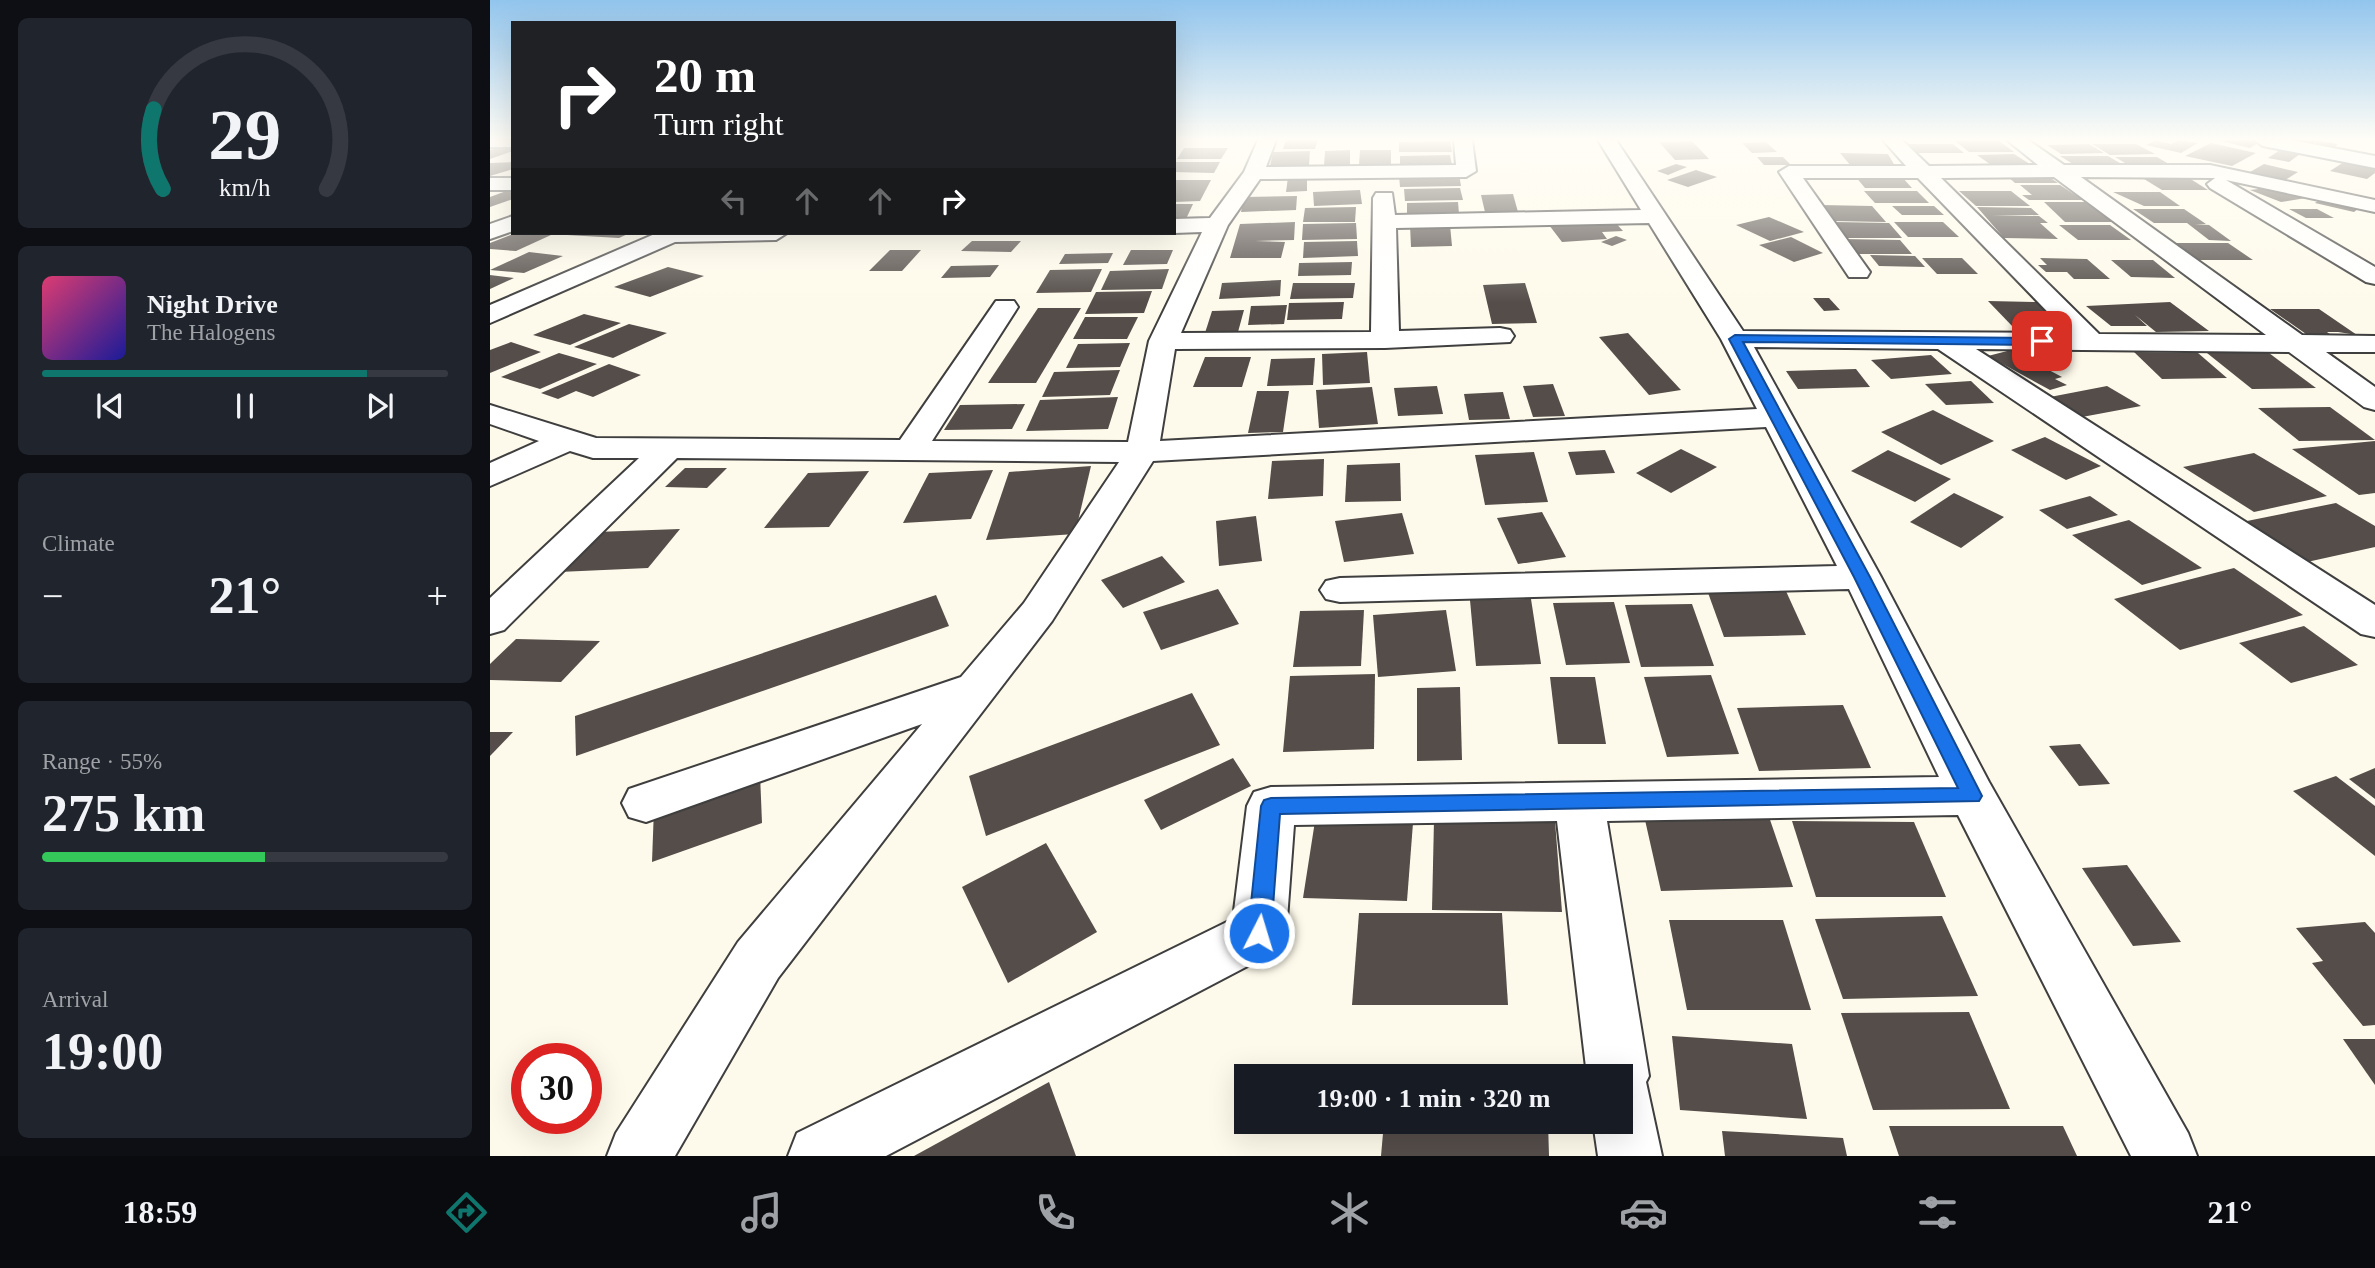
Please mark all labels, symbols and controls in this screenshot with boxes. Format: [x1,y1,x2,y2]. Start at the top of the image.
text: 20 m [654,48,756,103]
icon: right [539,49,630,140]
text: 29 [209,94,281,175]
text: Turn right [654,106,784,142]
text: km/h [219,174,271,201]
icon: left [715,182,753,220]
icon: ahead [788,182,826,220]
icon: ahead [861,182,899,220]
icon: right [934,182,972,220]
text: Night Drive [147,290,278,319]
pin [2012,311,2072,371]
text: The Halogens [147,320,275,345]
icon: arrive [2023,322,2061,360]
icon: previous [91,387,129,425]
icon: pause [226,387,264,425]
icon: next [361,387,399,425]
text: Climate [42,531,115,556]
text: 21° [209,567,281,624]
text: − [42,575,63,617]
text: + [427,575,448,617]
text: Range · 55% [42,749,162,774]
text: 275 km [42,785,205,842]
position arrow [1222,896,1296,970]
text: Arrival [42,987,108,1012]
text: 19:00 [42,1023,163,1080]
speed limit sign: 30 [511,1043,602,1134]
text: 19:00 · 1 min · 320 m [1317,1084,1551,1113]
icon: directions [442,1188,491,1237]
icon: music [737,1188,786,1237]
icon: phone [1031,1188,1080,1237]
icon: climate [1325,1188,1374,1237]
icon: car [1619,1188,1668,1237]
icon: filters [1913,1188,1962,1237]
text: 18:59 [123,1194,197,1230]
text: 21° [2208,1194,2252,1230]

